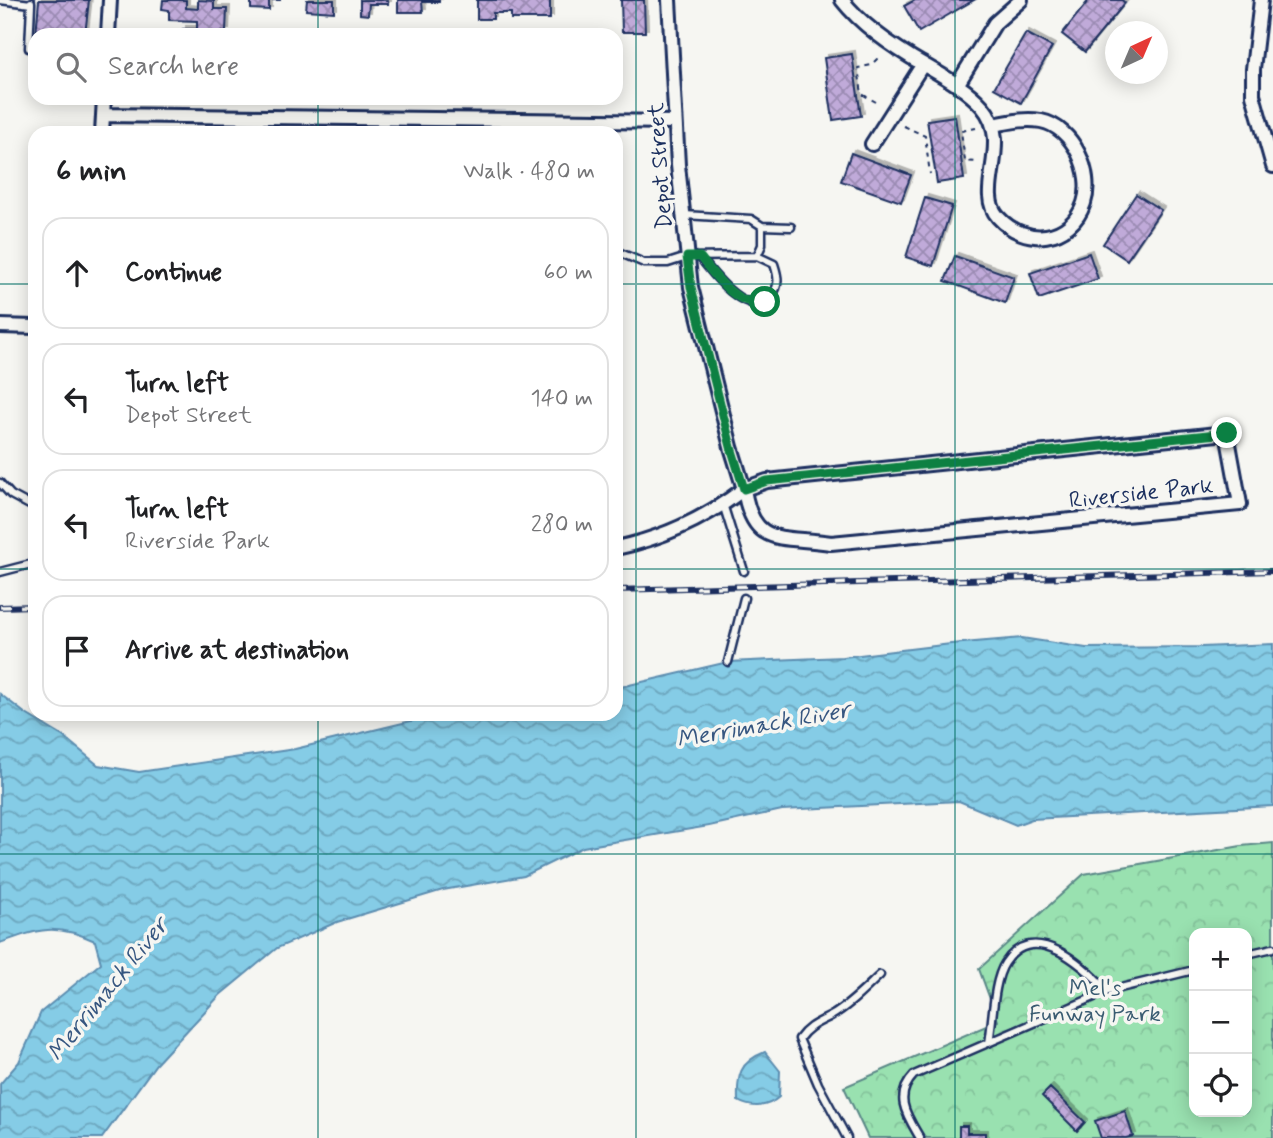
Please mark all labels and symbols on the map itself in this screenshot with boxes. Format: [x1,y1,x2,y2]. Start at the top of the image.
north arrow [1105,21,1168,84]
street label: Depot Street [642,101,680,230]
route start [749,286,780,317]
route end [1211,417,1242,448]
street label: Riverside Park [1067,471,1215,516]
water label: Merrimack River [674,694,856,756]
water label: Merrimack River [41,909,178,1068]
park label: Mel's Funway Park [1029,974,1161,1030]

